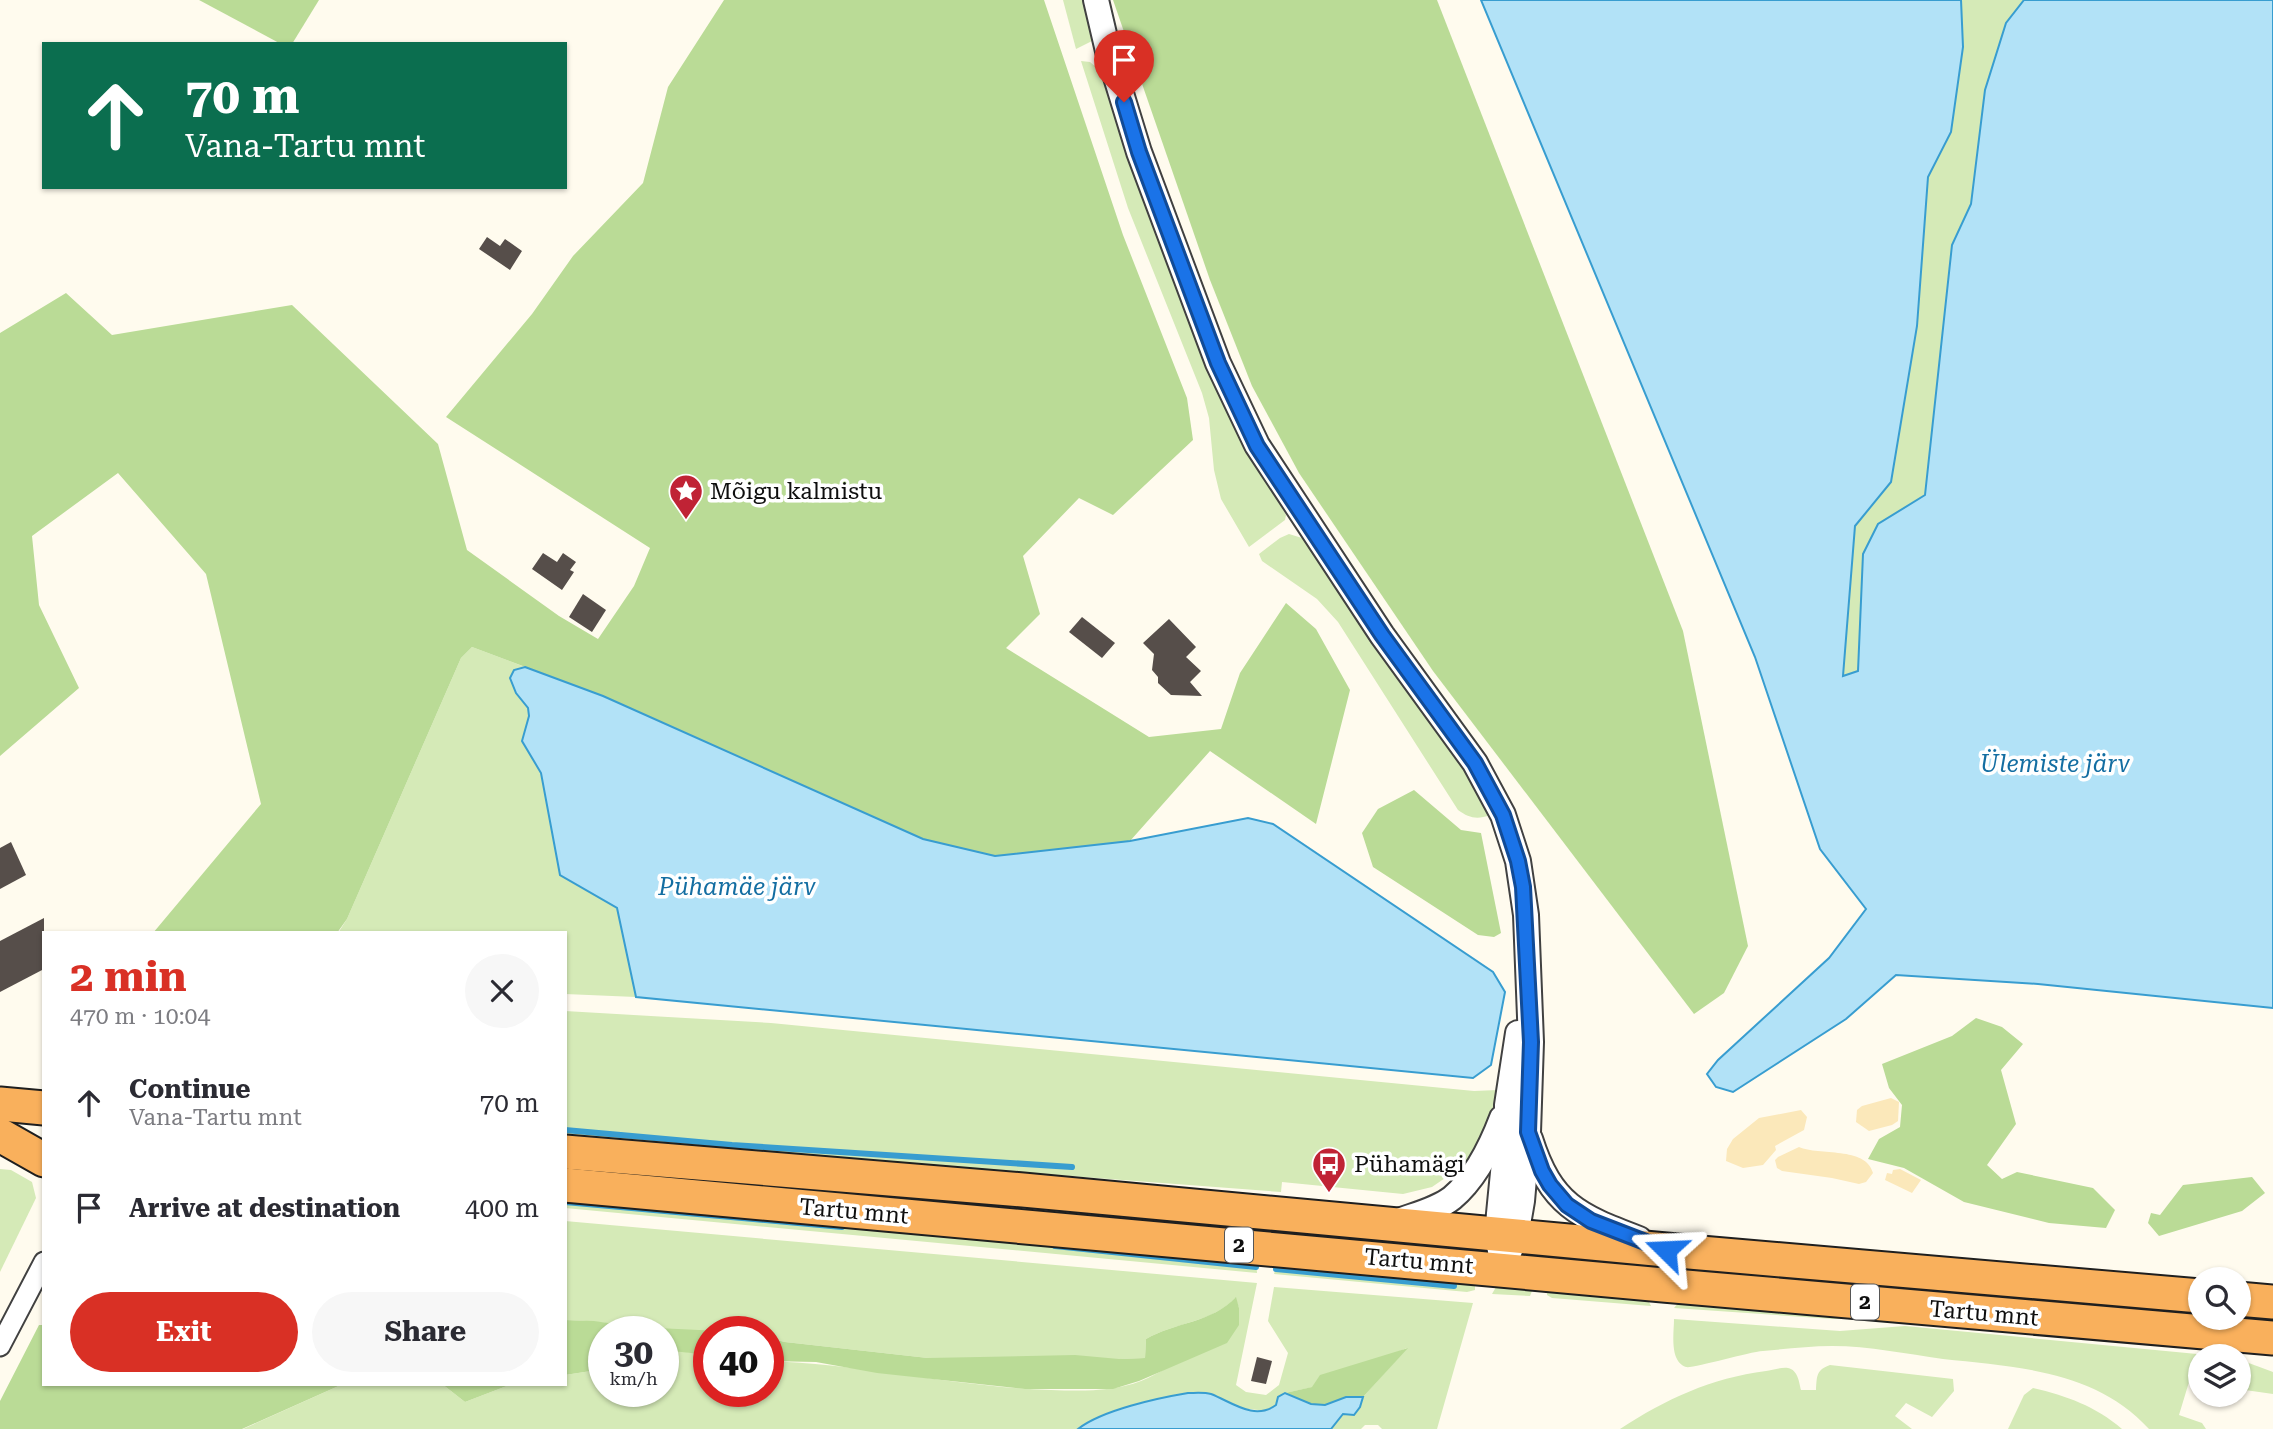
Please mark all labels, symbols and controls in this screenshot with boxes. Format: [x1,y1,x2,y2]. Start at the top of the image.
pin [1094,30,1154,102]
icon: arrive [1105,41,1143,79]
text: 70 m [185,68,300,125]
icon: ahead [70,70,161,161]
text: Vana-Tartu mnt [185,127,426,165]
place icon: Mõigu kalmistu [667,472,705,521]
place label: Mõigu kalmistu [710,478,882,505]
water label: Ülemiste järv [1980,748,2131,778]
water label: Pühamäe järv [657,873,816,901]
text: 2 min [70,952,187,1001]
button: close [465,954,539,1028]
text: 470 m · 10:04 [70,1003,210,1030]
text: Continue [129,1074,251,1104]
icon: ahead [70,1084,108,1122]
text: 70 m [480,1088,539,1118]
text: Vana-Tartu mnt [129,1104,302,1131]
bus stop icon: Pühamägi [1310,1145,1348,1194]
place label: Pühamägi [1354,1151,1465,1178]
icon: arrive [70,1189,108,1227]
text: Arrive at destination [129,1193,400,1223]
text: 400 m [465,1193,539,1223]
street label: Tartu mnt [798,1193,910,1230]
position arrow [1629,1213,1703,1287]
road number: 2 [1225,1228,1253,1262]
street label: Tartu mnt [1363,1243,1475,1280]
map controls [2188,1267,2251,1407]
button: search [2188,1267,2251,1330]
road number: 2 [1851,1284,1879,1320]
button: Exit [70,1292,298,1372]
button: Share [312,1292,539,1372]
street label: Tartu mnt [1928,1295,2040,1332]
speed limit sign: 40 [693,1316,784,1407]
text: 30 [614,1332,653,1373]
button: layers [2188,1344,2251,1407]
text: km/h [609,1368,658,1389]

